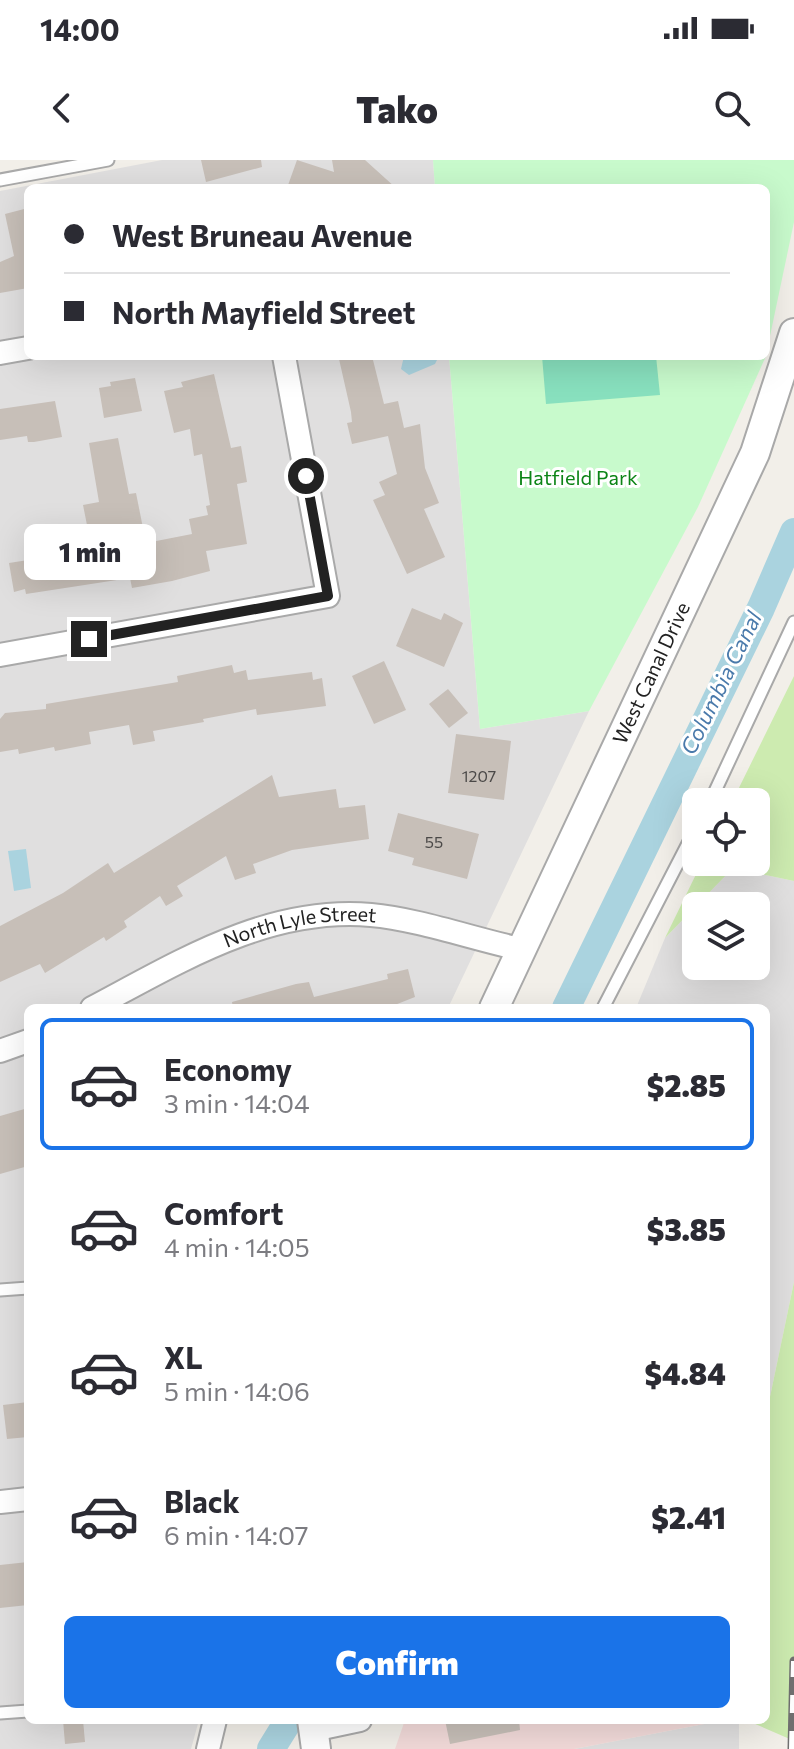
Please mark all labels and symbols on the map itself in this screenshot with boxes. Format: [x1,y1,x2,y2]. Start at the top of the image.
route start [288,458,324,494]
park label: Hatfield Park [518,465,638,489]
callout: 1 min [23,523,155,579]
street label: West Canal Drive [607,598,694,748]
water label: Columbia Canal [674,606,767,759]
route end [71,621,107,657]
house number: 1207 [462,766,496,785]
house number: 55 [425,832,443,851]
street label: North Lyle Street [219,901,377,952]

